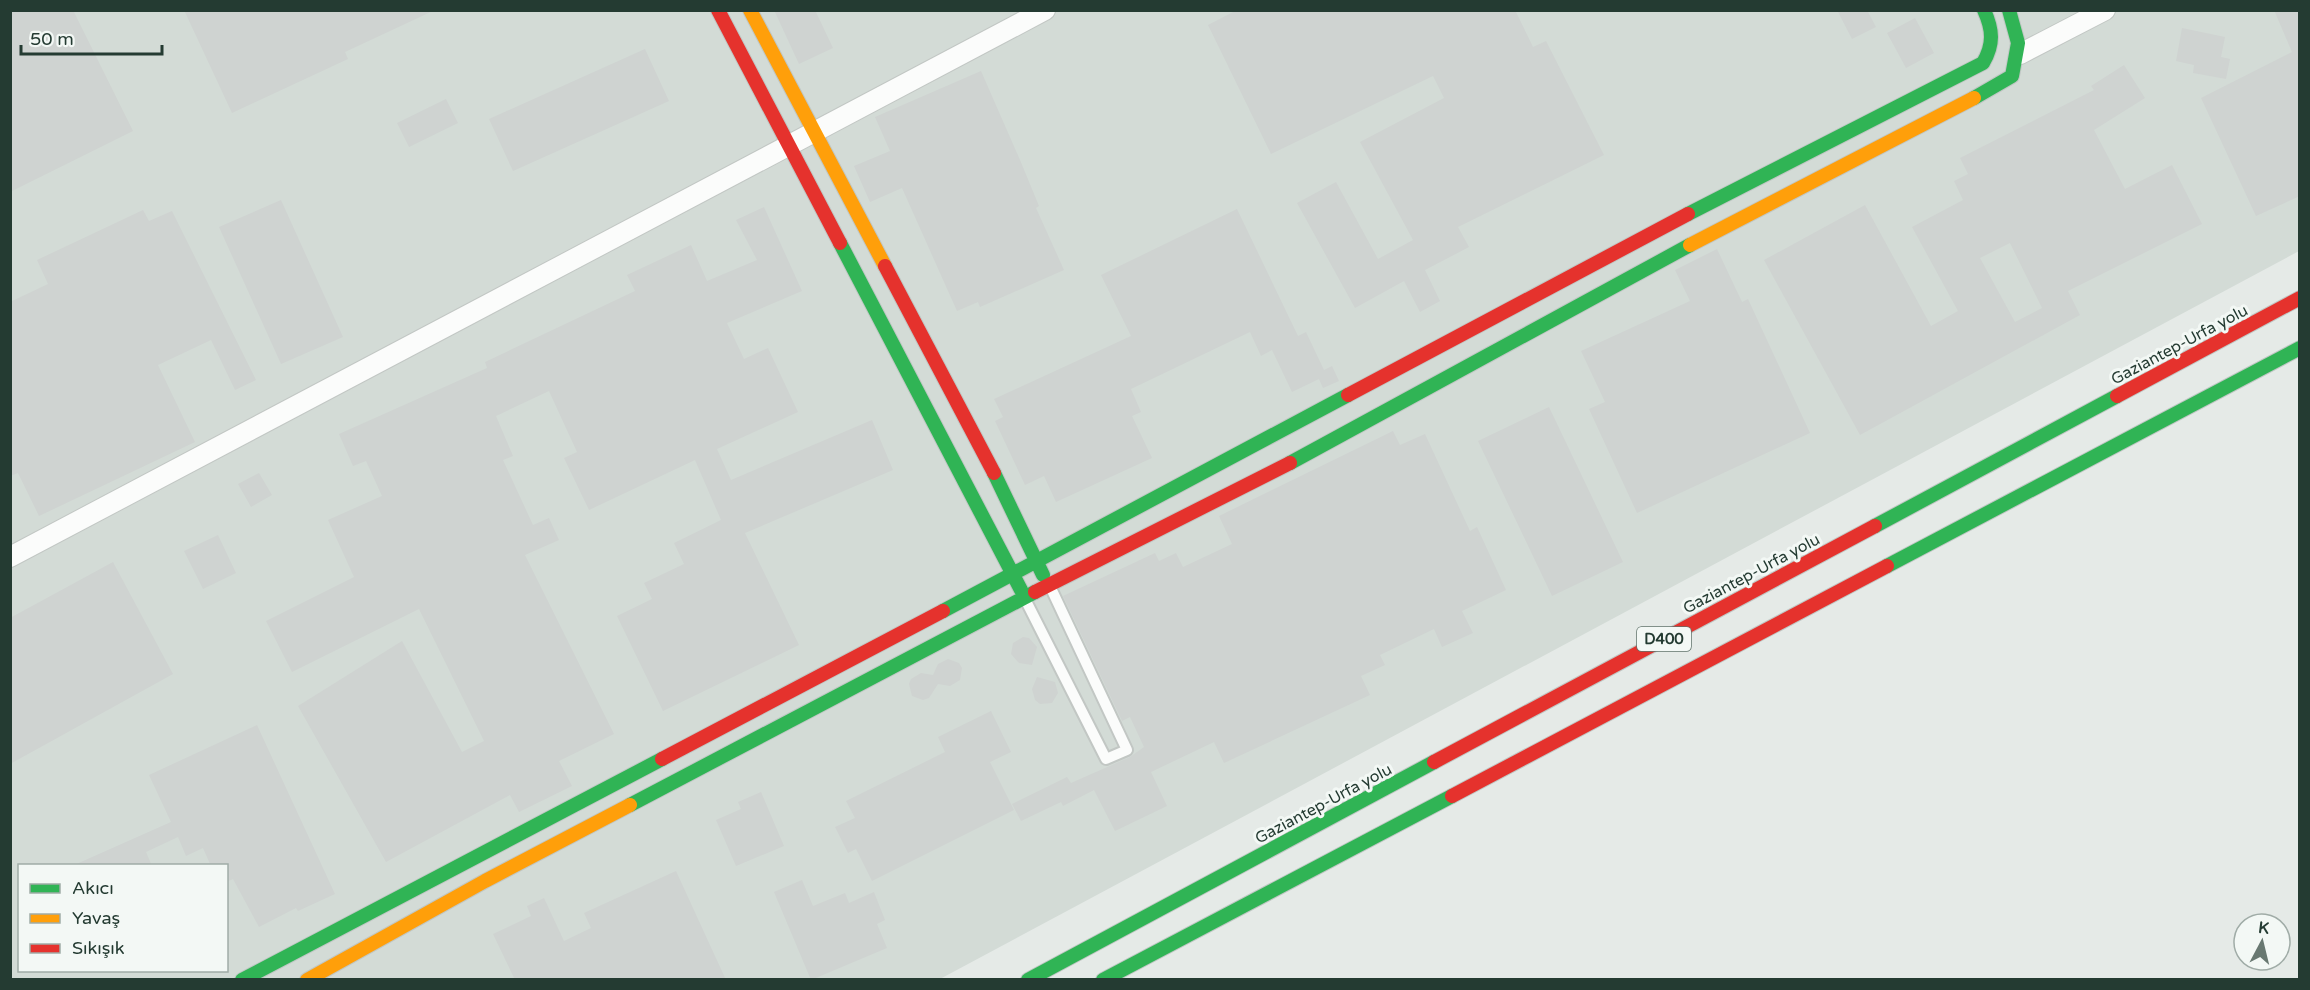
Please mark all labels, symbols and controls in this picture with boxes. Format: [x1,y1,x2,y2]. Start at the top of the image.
scale bar [21,18,162,56]
text: 50 m [30,28,74,50]
street label: Gaziantep-Urfa yolu [2108,300,2251,389]
street label: Gaziantep-Urfa yolu [1680,529,1823,618]
road number: D400 [1637,627,1691,651]
street label: Gaziantep-Urfa yolu [1252,759,1395,848]
legend [18,864,228,972]
text: Akıcı [72,877,114,899]
text: Yavaş [72,907,120,929]
north arrow [2232,912,2292,972]
text: K [2257,918,2271,939]
text: Sıkışık [72,937,125,959]

